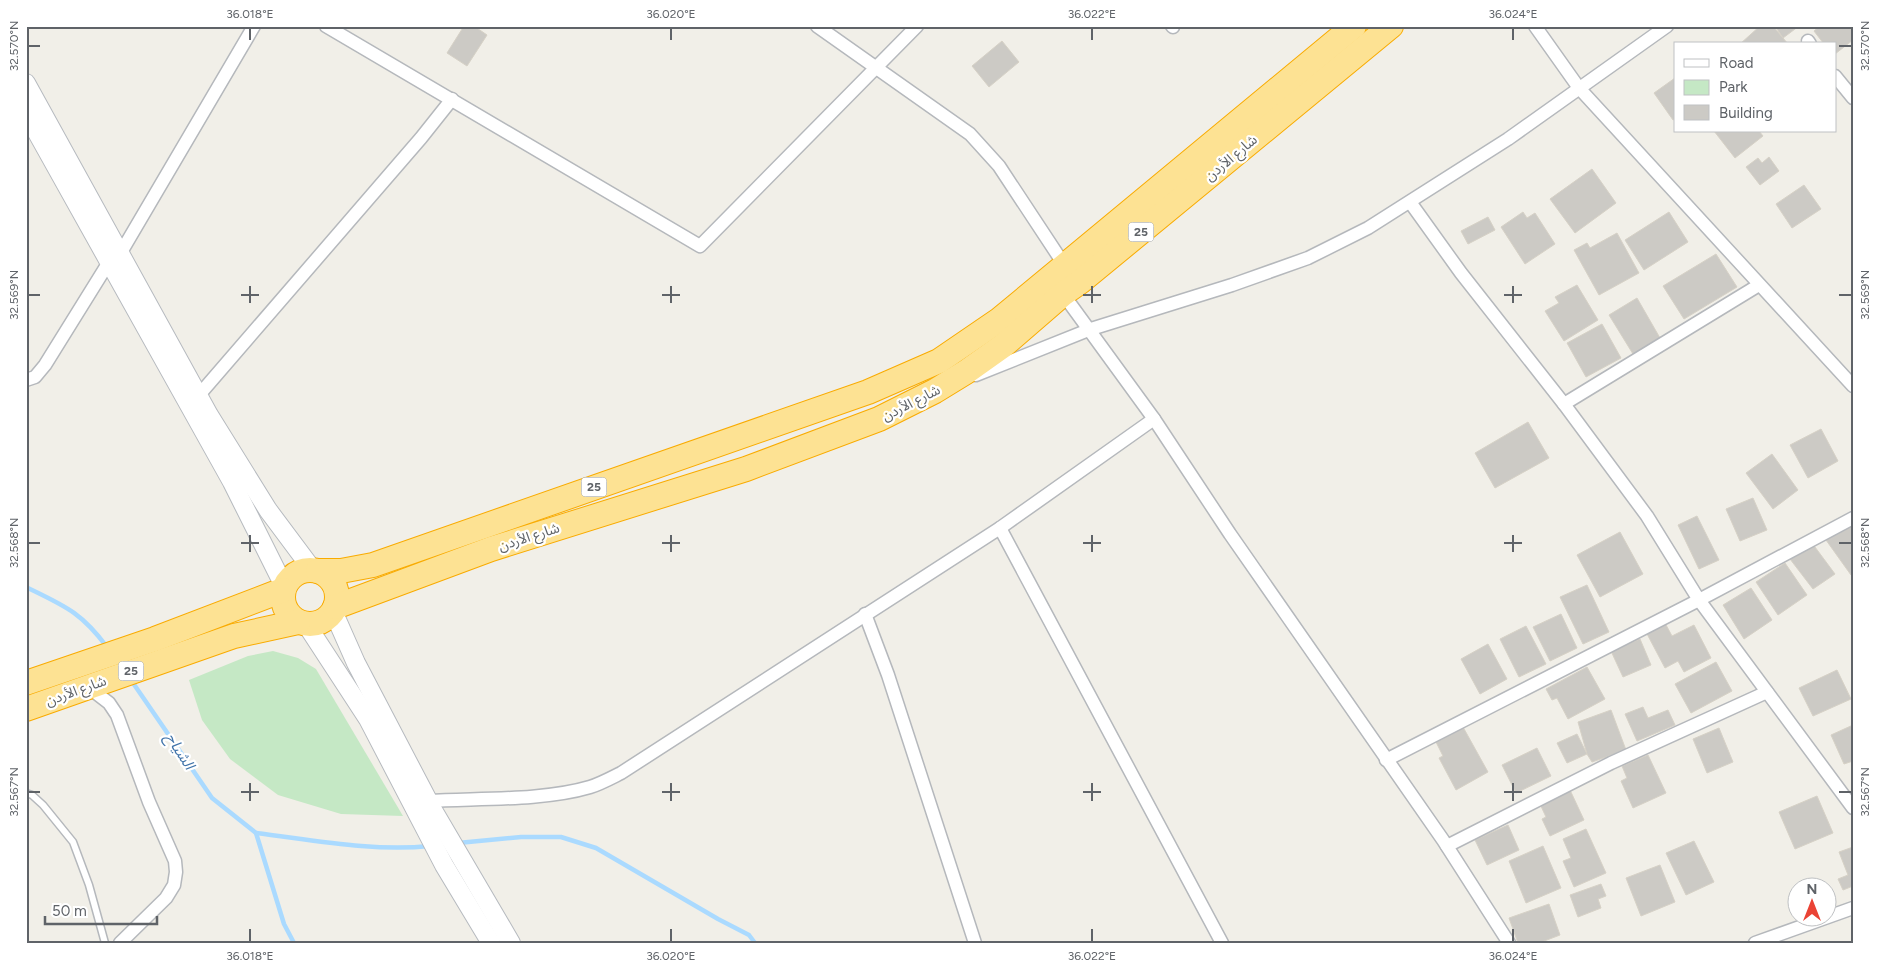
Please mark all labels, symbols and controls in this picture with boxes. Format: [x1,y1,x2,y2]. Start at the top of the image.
text: 36.018°E [226,7,274,21]
text: 36.020°E [646,7,696,21]
text: 36.022°E [1068,7,1116,21]
text: 36.024°E [1488,7,1538,21]
text: 32.570°N [7,21,21,71]
text: 32.570°N [1858,21,1872,71]
legend [1674,42,1836,132]
text: Road [1719,54,1754,72]
text: Park [1719,78,1748,96]
text: Building [1719,104,1773,122]
street label: شارع الأردن [1201,131,1262,186]
road number: 25 [1128,222,1154,242]
text: 32.569°N [7,270,21,320]
text: 32.569°N [1858,270,1872,320]
street label: شارع الأردن [879,381,944,427]
road number: 25 [582,478,606,497]
text: 32.568°N [7,518,21,568]
text: 32.568°N [1858,518,1872,568]
street label: شارع الأردن [496,519,562,557]
road number: 25 [118,661,144,680]
street label: شارع الأردن [43,672,109,712]
water label: الشياح [159,729,199,775]
text: 32.567°N [7,767,21,817]
text: 32.567°N [1858,767,1872,817]
north arrow [1786,876,1836,926]
text: N [1807,881,1817,898]
scale bar [45,894,158,926]
text: 50 m [52,902,87,920]
text: 36.018°E [226,949,274,963]
text: 36.020°E [646,949,696,963]
text: 36.022°E [1068,949,1116,963]
text: 36.024°E [1488,949,1538,963]

